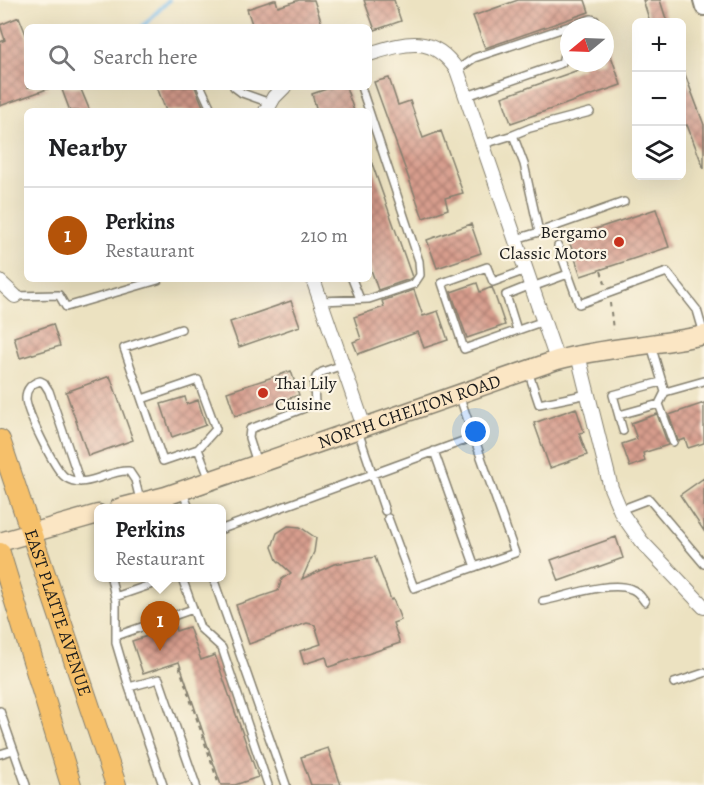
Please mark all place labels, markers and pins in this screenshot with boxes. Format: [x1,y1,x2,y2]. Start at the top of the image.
place label: Bergamo Classic Motors [499,220,607,265]
marker: Bergamo Classic Motors [612,235,626,249]
place label: Thai Lily Cuisine [275,371,337,416]
marker: Thai Lily Cuisine [256,386,270,400]
pin: 1 [140,602,180,651]

